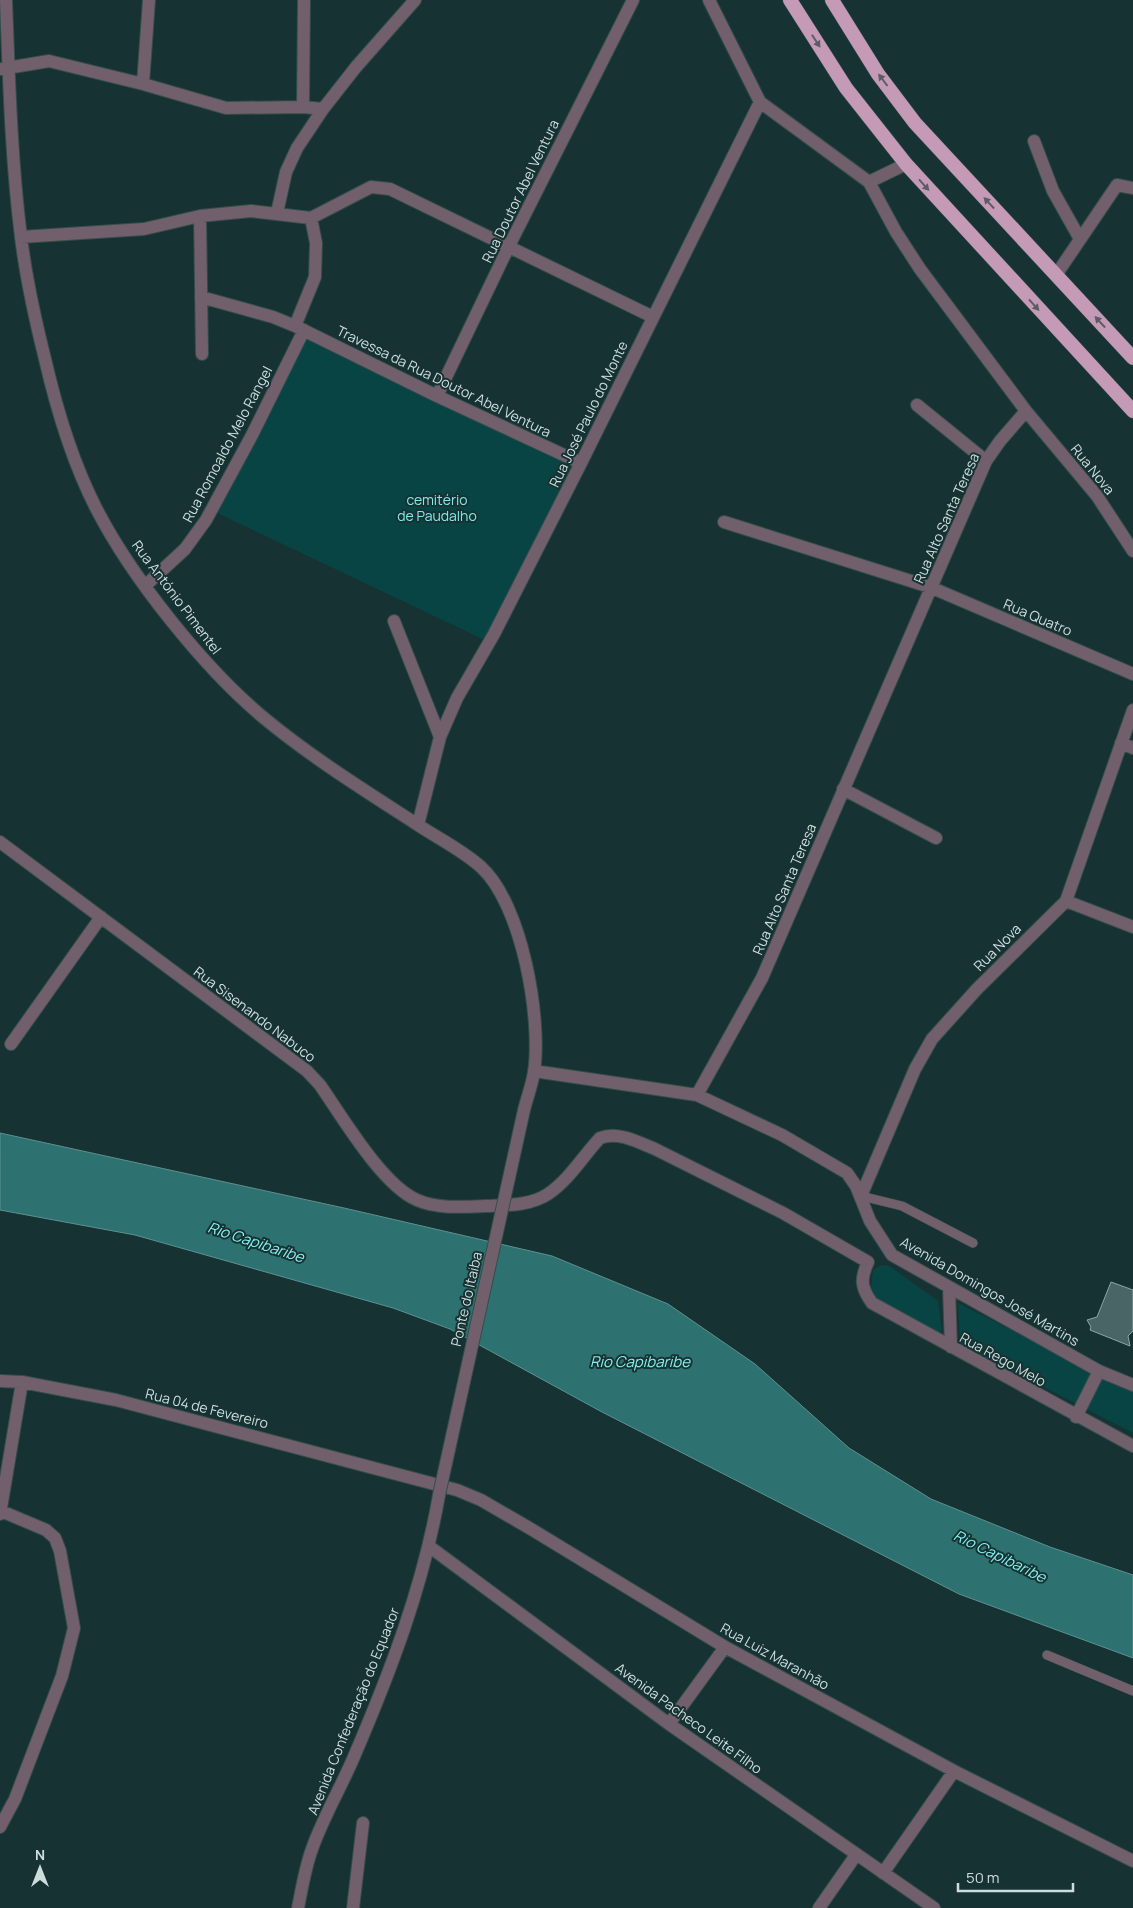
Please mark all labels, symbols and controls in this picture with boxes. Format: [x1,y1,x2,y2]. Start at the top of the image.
one-way arrow [811,35,820,48]
one-way arrow [878,73,888,87]
street label: Rua Doutor Abel Ventura [477,116,563,266]
one-way arrow [918,178,930,190]
one-way arrow [983,198,995,210]
one-way arrow [1028,298,1040,310]
one-way arrow [1094,317,1106,329]
street label: Travessa da Rua Doutor Abel Ventura [334,321,554,441]
street label: Rua José Paulo do Monte [544,338,632,490]
street label: Rua Romoaldo Melo Rangel [178,363,276,525]
street label: Rua Nova [1067,440,1119,498]
street label: Rua Alto Santa Teresa [909,450,983,586]
park label: cemitério de Paudalho [397,490,477,525]
street label: Rua António Pimentel [128,536,226,658]
street label: Rua Quatro [1001,594,1075,640]
street label: Rua Alto Santa Teresa [748,820,820,958]
street label: Rua Nova [969,919,1025,975]
street label: Rua Sisenando Nabuco [190,962,320,1066]
water label: Rio Capibaribe [205,1217,308,1268]
street label: Avenida Domingos José Martins [897,1232,1083,1350]
street label: Ponte do Itaiba [446,1250,486,1348]
street label: Rua Rego Melo [957,1328,1049,1390]
water label: Rio Capibaribe [590,1351,691,1372]
street label: Rua 04 de Fevereiro [144,1384,270,1432]
water label: Rio Capibaribe [950,1525,1051,1588]
street label: Avenida Confederação do Equador [303,1605,403,1817]
street label: Rua Luiz Maranhão [717,1618,833,1694]
street label: Avenida Pacheco Leite Filho [612,1658,766,1778]
north arrow [15,1843,65,1893]
text: N [35,1845,45,1864]
scale bar [958,1860,1073,1892]
text: 50 m [966,1867,1000,1888]

